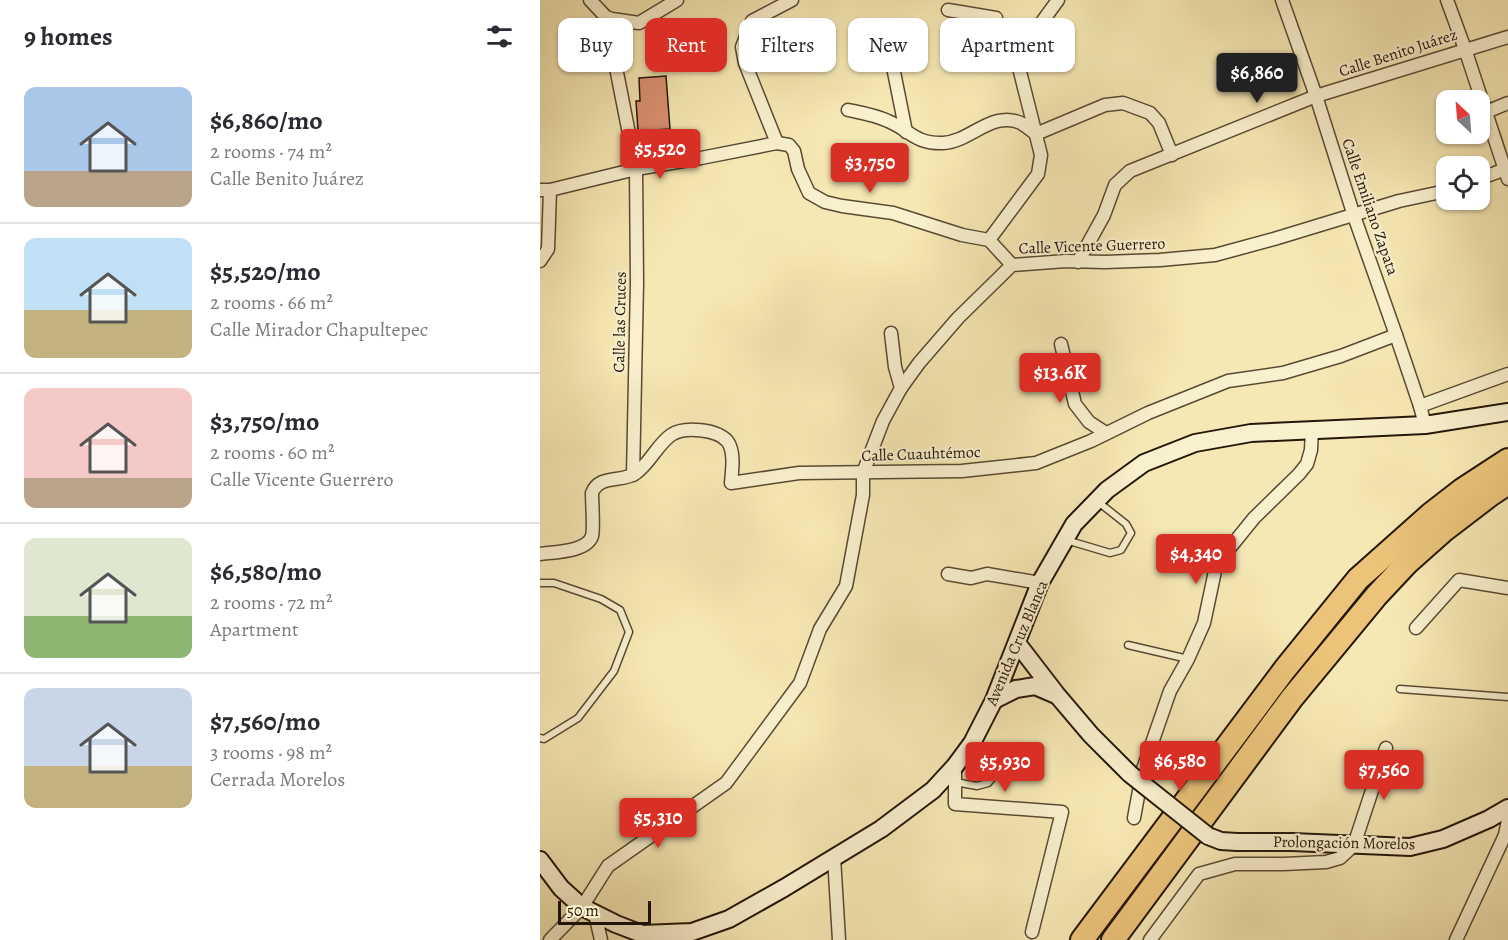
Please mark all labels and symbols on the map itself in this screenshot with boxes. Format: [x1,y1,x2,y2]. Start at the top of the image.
street label: Calle Benito Juárez [1336,23,1460,83]
pin: $6,860 [1208,53,1306,104]
north arrow [1436,90,1490,144]
pin: $5,520 [611,129,709,180]
street label: Calle Emiliano Zapata [1336,136,1404,279]
pin: $3,750 [821,143,919,194]
street label: Calle Vicente Guerrero [1018,232,1166,260]
street label: Calle las Cruces [608,271,632,373]
pin: $13.6K [1011,353,1109,404]
street label: Calle Cuauhtémoc [861,441,981,467]
pin: $4,340 [1147,534,1245,585]
street label: Avenida Cruz Blanca [980,576,1054,710]
pin: $6,580 [1131,741,1229,792]
pin: $5,930 [956,742,1054,793]
pin: $7,560 [1335,750,1433,801]
pin: $5,310 [609,798,707,849]
street label: Prolongación Morelos [1273,831,1415,855]
scale bar [558,898,651,926]

